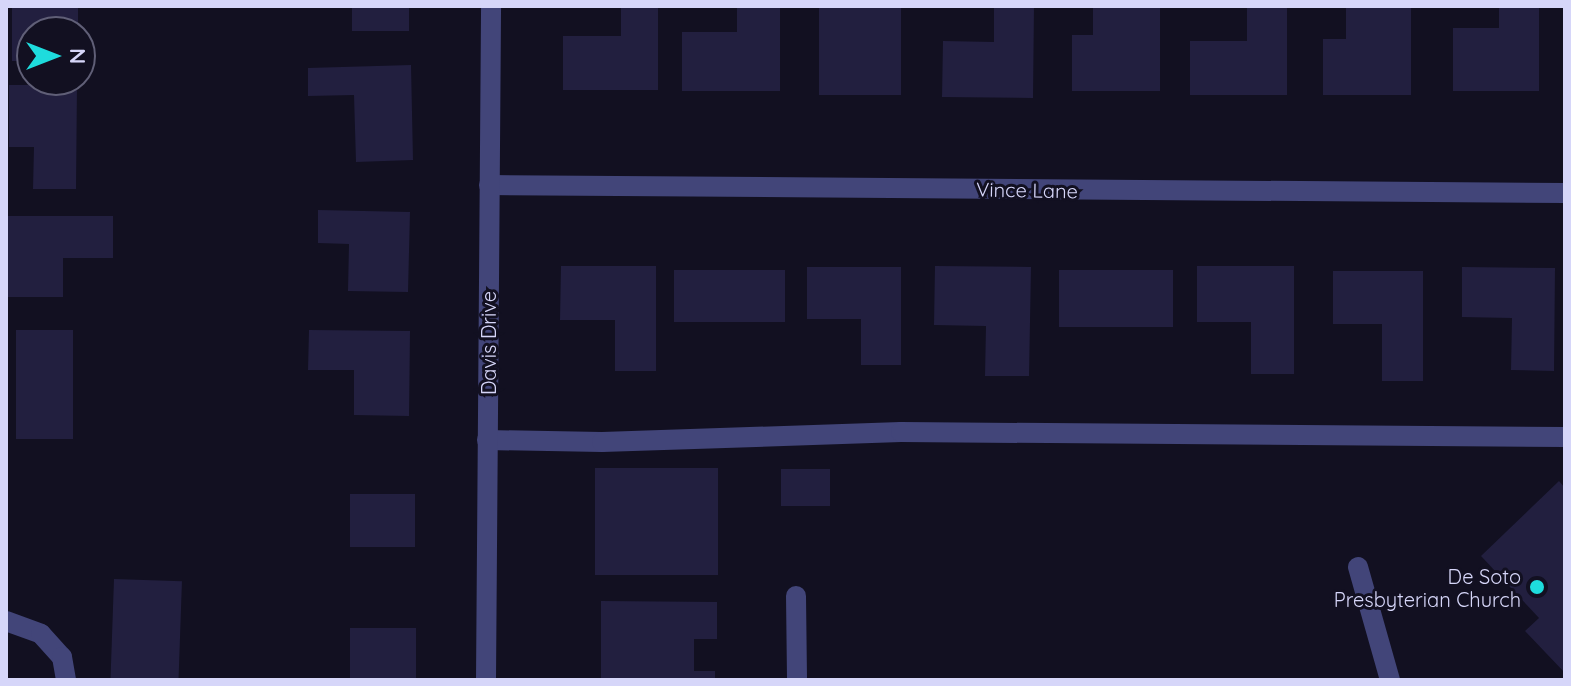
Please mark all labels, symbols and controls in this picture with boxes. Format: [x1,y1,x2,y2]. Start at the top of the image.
north arrow [16,16,96,96]
text: N [64,48,92,64]
street label: Vince Lane [976,177,1078,203]
street label: Davis Drive [476,291,500,395]
place label: De Soto Presbyterian Church [1334,564,1521,611]
marker: De Soto Presbyterian Church [1528,578,1546,596]

